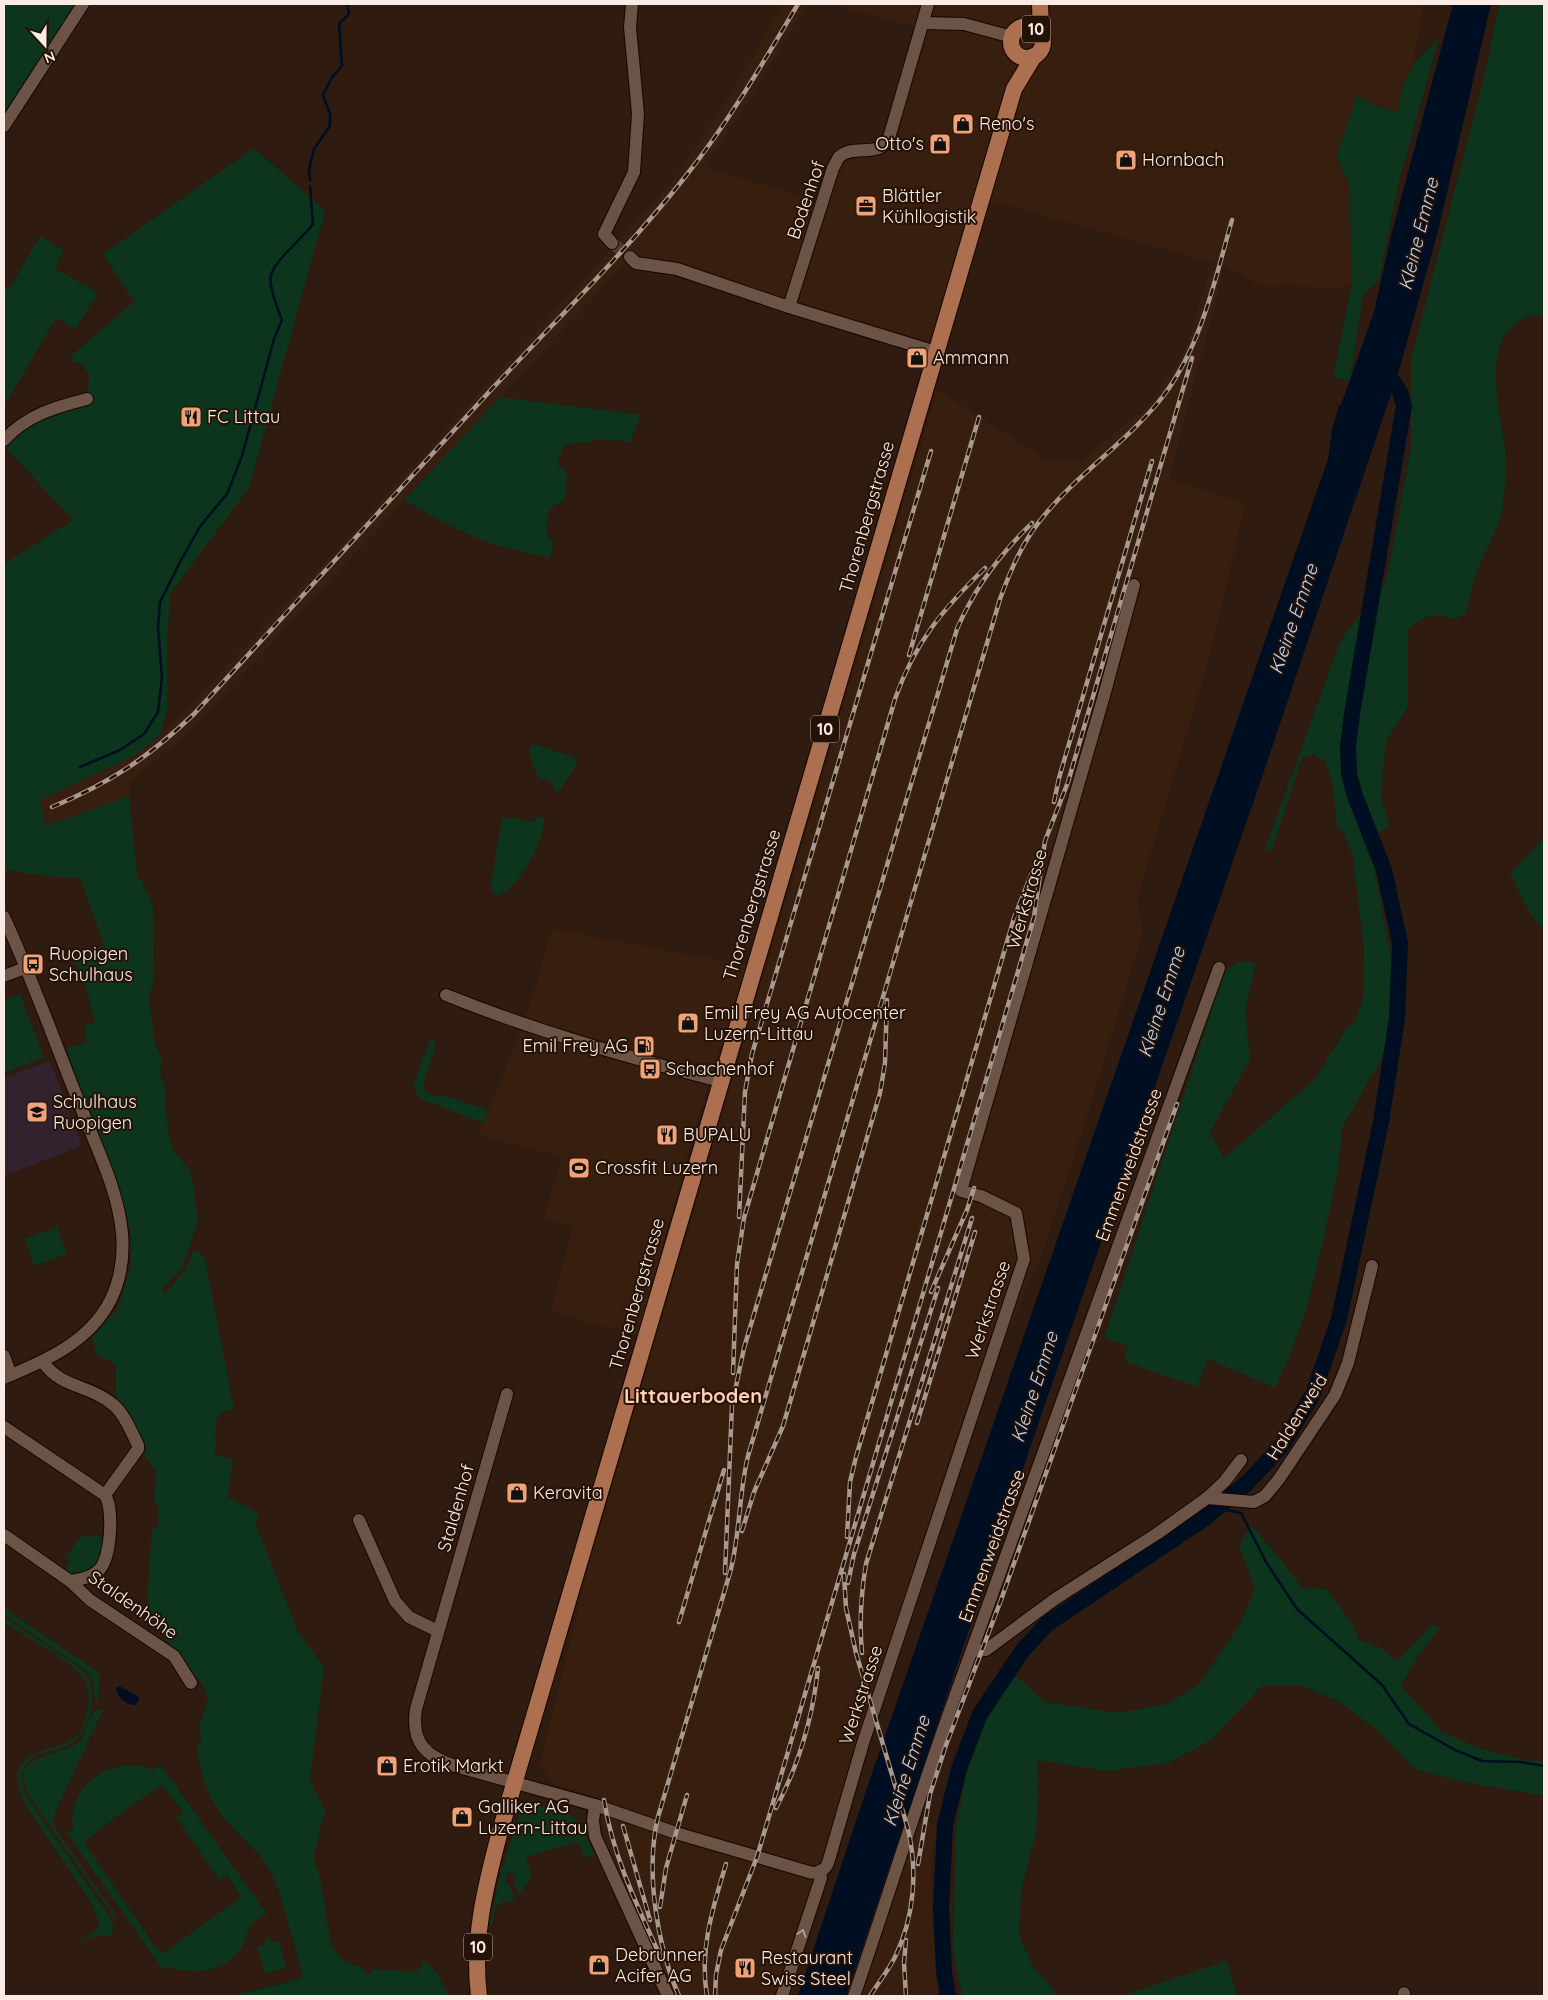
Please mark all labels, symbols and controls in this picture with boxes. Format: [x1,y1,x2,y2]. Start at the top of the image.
road number: 10 [1022,15,1050,42]
north arrow [20,20,70,70]
text: N [42,47,58,67]
shop icon: Reno's [951,112,975,136]
place label: Reno's [979,112,1034,135]
place label: Otto's [875,132,924,155]
shop icon: Otto's [928,132,952,156]
shop icon: Hornbach [1114,148,1138,172]
place label: Hornbach [1142,148,1225,171]
street label: Bodenhof [781,157,830,242]
water label: Kleine Emme [1392,174,1444,293]
place label: Blättler Kühllogistik [882,184,976,228]
office icon: Blättler Kühllogistik [854,194,878,218]
shop icon: Ammann [905,346,929,370]
place label: Ammann [933,346,1009,369]
restaurant icon: FC Littau [179,405,203,429]
place label: FC Littau [207,405,280,428]
street label: Thorenbergstrasse [834,438,899,596]
water label: Kleine Emme [1263,560,1323,677]
road number: 10 [811,716,839,742]
street label: Thorenbergstrasse [718,826,785,983]
street label: Werkstrasse [1001,846,1052,952]
place label: Ruopigen Schulhaus [49,942,133,986]
water label: Kleine Emme [1132,942,1191,1060]
bus stop icon: Ruopigen Schulhaus [21,952,45,976]
place label: Emil Frey AG Autocenter Luzern-Littau [704,1001,906,1045]
shop icon: Emil Frey AG Autocenter Luzern-Littau [676,1011,700,1035]
place label: Emil Frey AG [523,1034,628,1057]
fuel station icon: Emil Frey AG [632,1034,656,1058]
bus stop icon: Schachenhof [638,1057,662,1081]
place label: Schachenhof [666,1057,775,1080]
street label: Emmenweidstrasse [1090,1085,1167,1245]
place label: Schulhaus Ruopigen [53,1090,137,1134]
school or university icon: Schulhaus Ruopigen [25,1100,49,1124]
restaurant icon: BUPALU [655,1123,679,1147]
place label: BUPALU [683,1123,751,1146]
sports icon: Crossfit Luzern [567,1156,591,1180]
place label: Crossfit Luzern [595,1156,718,1179]
street label: Thorenbergstrasse [604,1215,669,1373]
street label: Werkstrasse [960,1257,1015,1362]
water label: Kleine Emme [1005,1327,1064,1445]
street label: Haldenweid [1261,1369,1332,1464]
district label: Littauerboden [624,1383,762,1408]
street label: Staldenhof [432,1461,479,1554]
street label: Emmenweidstrasse [953,1466,1030,1626]
shop icon: Keravita [505,1481,529,1505]
place label: Keravita [533,1481,603,1504]
street label: Staldenhöhe [84,1565,183,1644]
street label: Werkstrasse [834,1642,887,1747]
water label: Kleine Emme [877,1711,936,1829]
shop icon: Erotik Markt [375,1754,399,1778]
place label: Erotik Markt [403,1754,504,1777]
place label: Galliker AG Luzern-Littau [478,1795,587,1839]
shop icon: Galliker AG Luzern-Littau [450,1805,474,1829]
one-way arrow [797,1930,807,1938]
road number: 10 [464,1934,492,1960]
place label: Debrunner Acifer AG [615,1943,704,1987]
place label: Restaurant Swiss Steel [761,1946,853,1990]
shop icon: Debrunner Acifer AG [587,1953,611,1977]
restaurant icon: Restaurant Swiss Steel [733,1956,757,1980]

